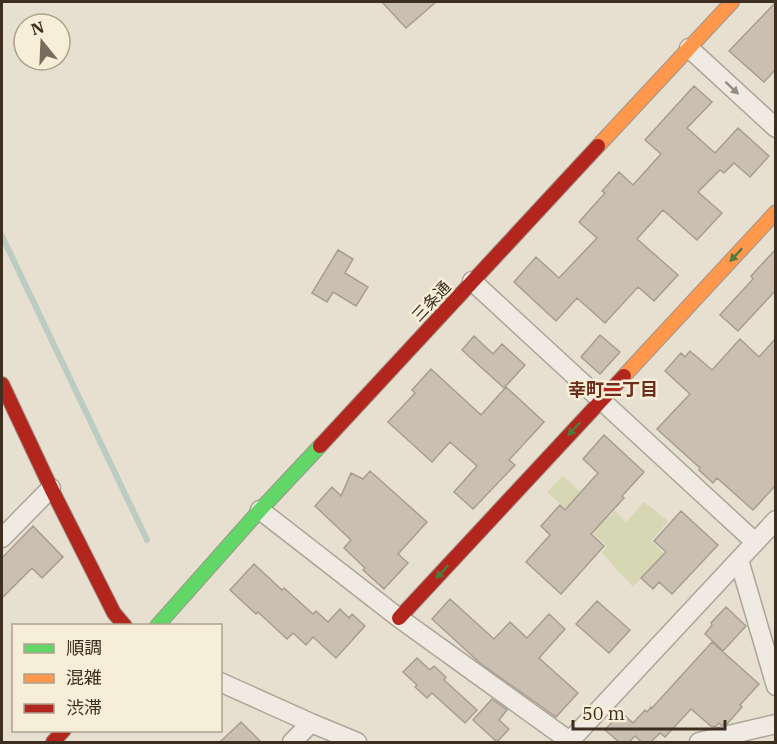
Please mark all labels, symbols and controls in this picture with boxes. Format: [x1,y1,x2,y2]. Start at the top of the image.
north arrow [12,12,72,72]
text: N [28,16,46,39]
one-way arrow [724,80,738,94]
one-way arrow [730,247,743,262]
street label: 三条通 [407,277,455,325]
district label: 幸町二丁目 [568,378,658,401]
one-way arrow [568,421,582,435]
one-way arrow [436,564,449,579]
legend [12,624,222,732]
text: 順調 [66,636,102,659]
text: 混雑 [66,666,102,689]
scale bar [573,693,724,731]
text: 渋滞 [66,696,102,719]
text: 50 m [582,702,625,725]

